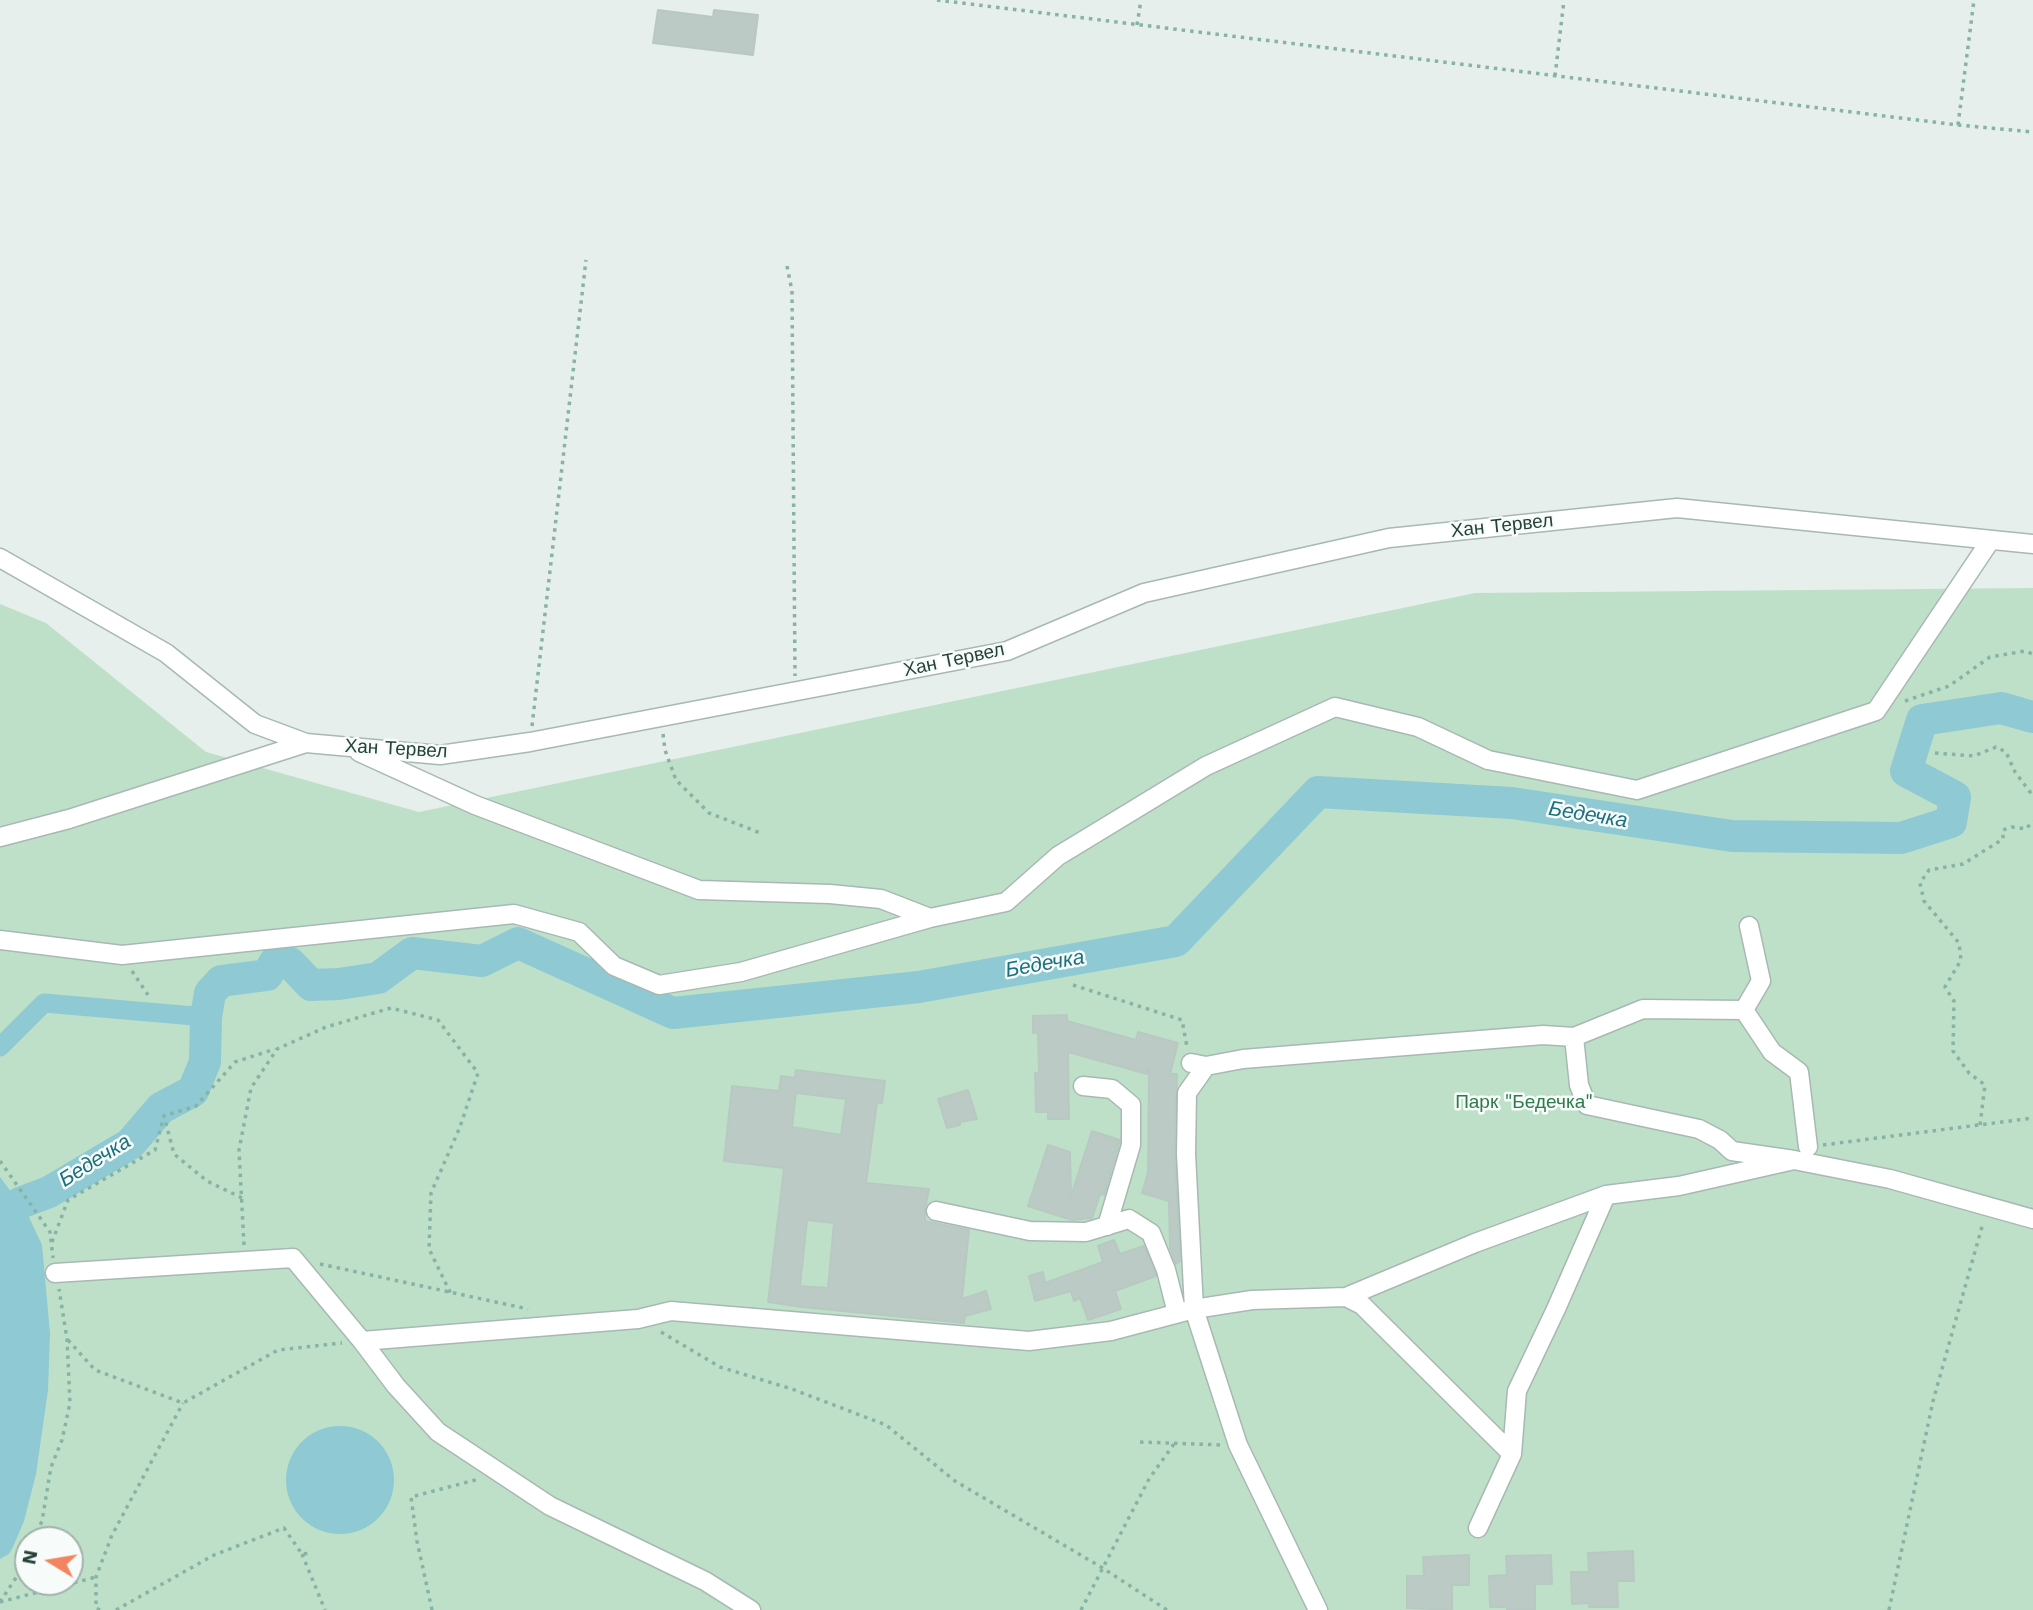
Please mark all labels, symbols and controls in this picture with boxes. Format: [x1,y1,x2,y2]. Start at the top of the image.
street label: Хан Тервел [1450,509,1554,543]
street label: Хан Тервел [901,638,1007,682]
street label: Хан Тервел [344,735,448,763]
water label: Бедечка [1547,796,1629,834]
water label: Бедечка [1004,945,1086,983]
park label: Парк "Бедечка" [1455,1091,1593,1113]
water label: Бедечка [55,1129,135,1193]
north arrow [14,1526,84,1596]
text: N [17,1548,42,1566]

